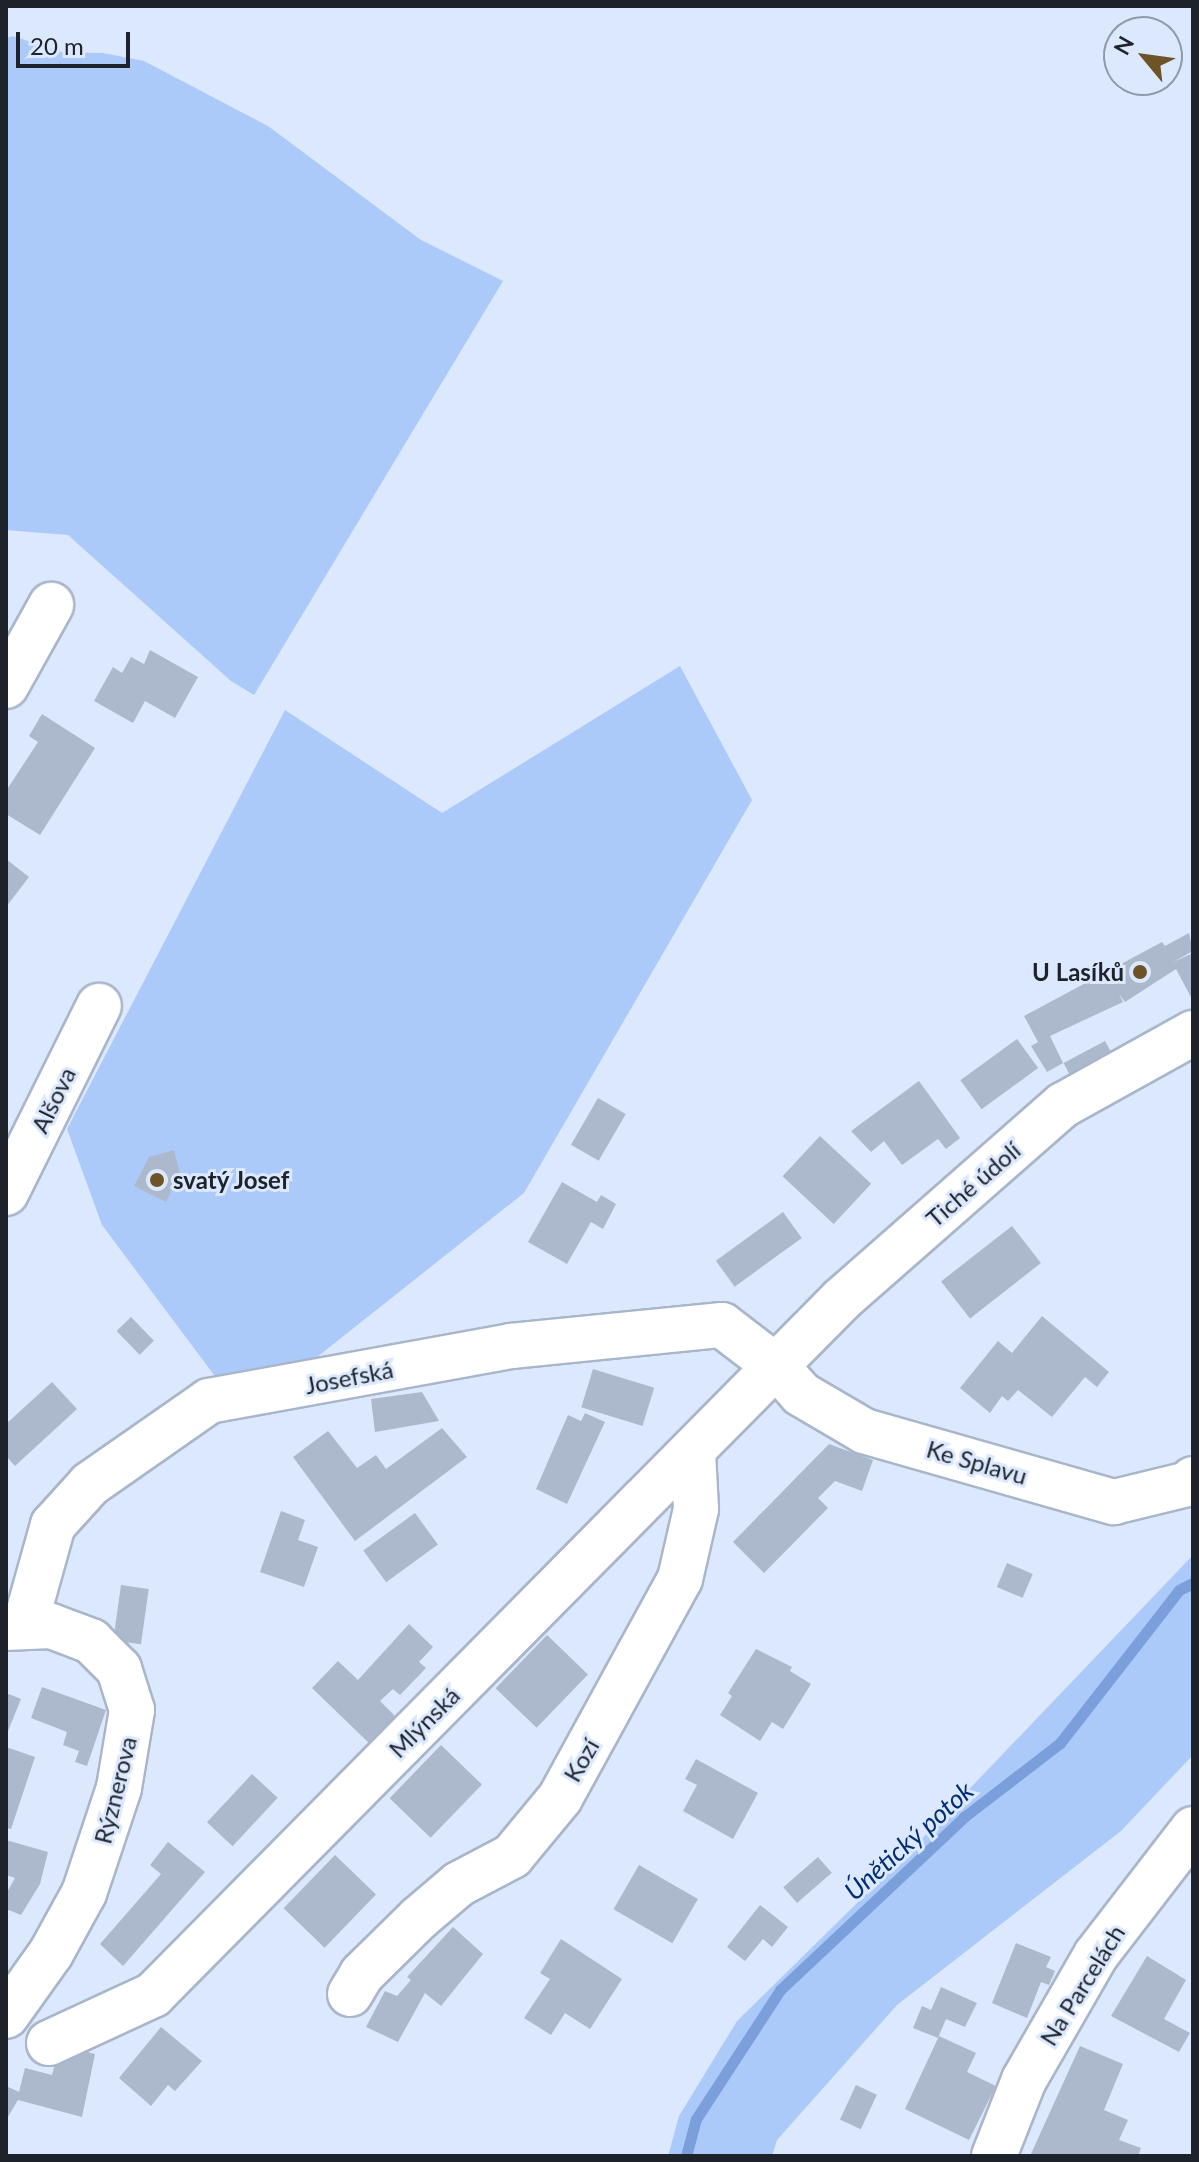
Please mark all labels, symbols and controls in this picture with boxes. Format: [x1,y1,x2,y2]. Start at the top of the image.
scale bar [20,16,134,66]
north arrow [1103,16,1183,96]
text: 20 m [30,31,84,60]
text: N [1107,31,1139,59]
place label: U Lasíků [1032,958,1124,986]
marker: U Lasíků [1131,963,1149,981]
street label: Alšova [25,1062,81,1138]
street label: Tiché údolí [920,1135,1026,1233]
place label: svatý Josef [173,1166,291,1194]
marker: svatý Josef [148,1171,166,1189]
street label: Josefská [302,1354,396,1400]
street label: Ke Splavu [923,1434,1031,1490]
street label: Mlýnská [383,1681,465,1763]
street label: Rýznerova [88,1733,142,1847]
street label: Kozí [557,1733,605,1787]
water label: Únětický potok [838,1775,980,1907]
street label: Na Parcelách [1034,1919,1130,2051]

